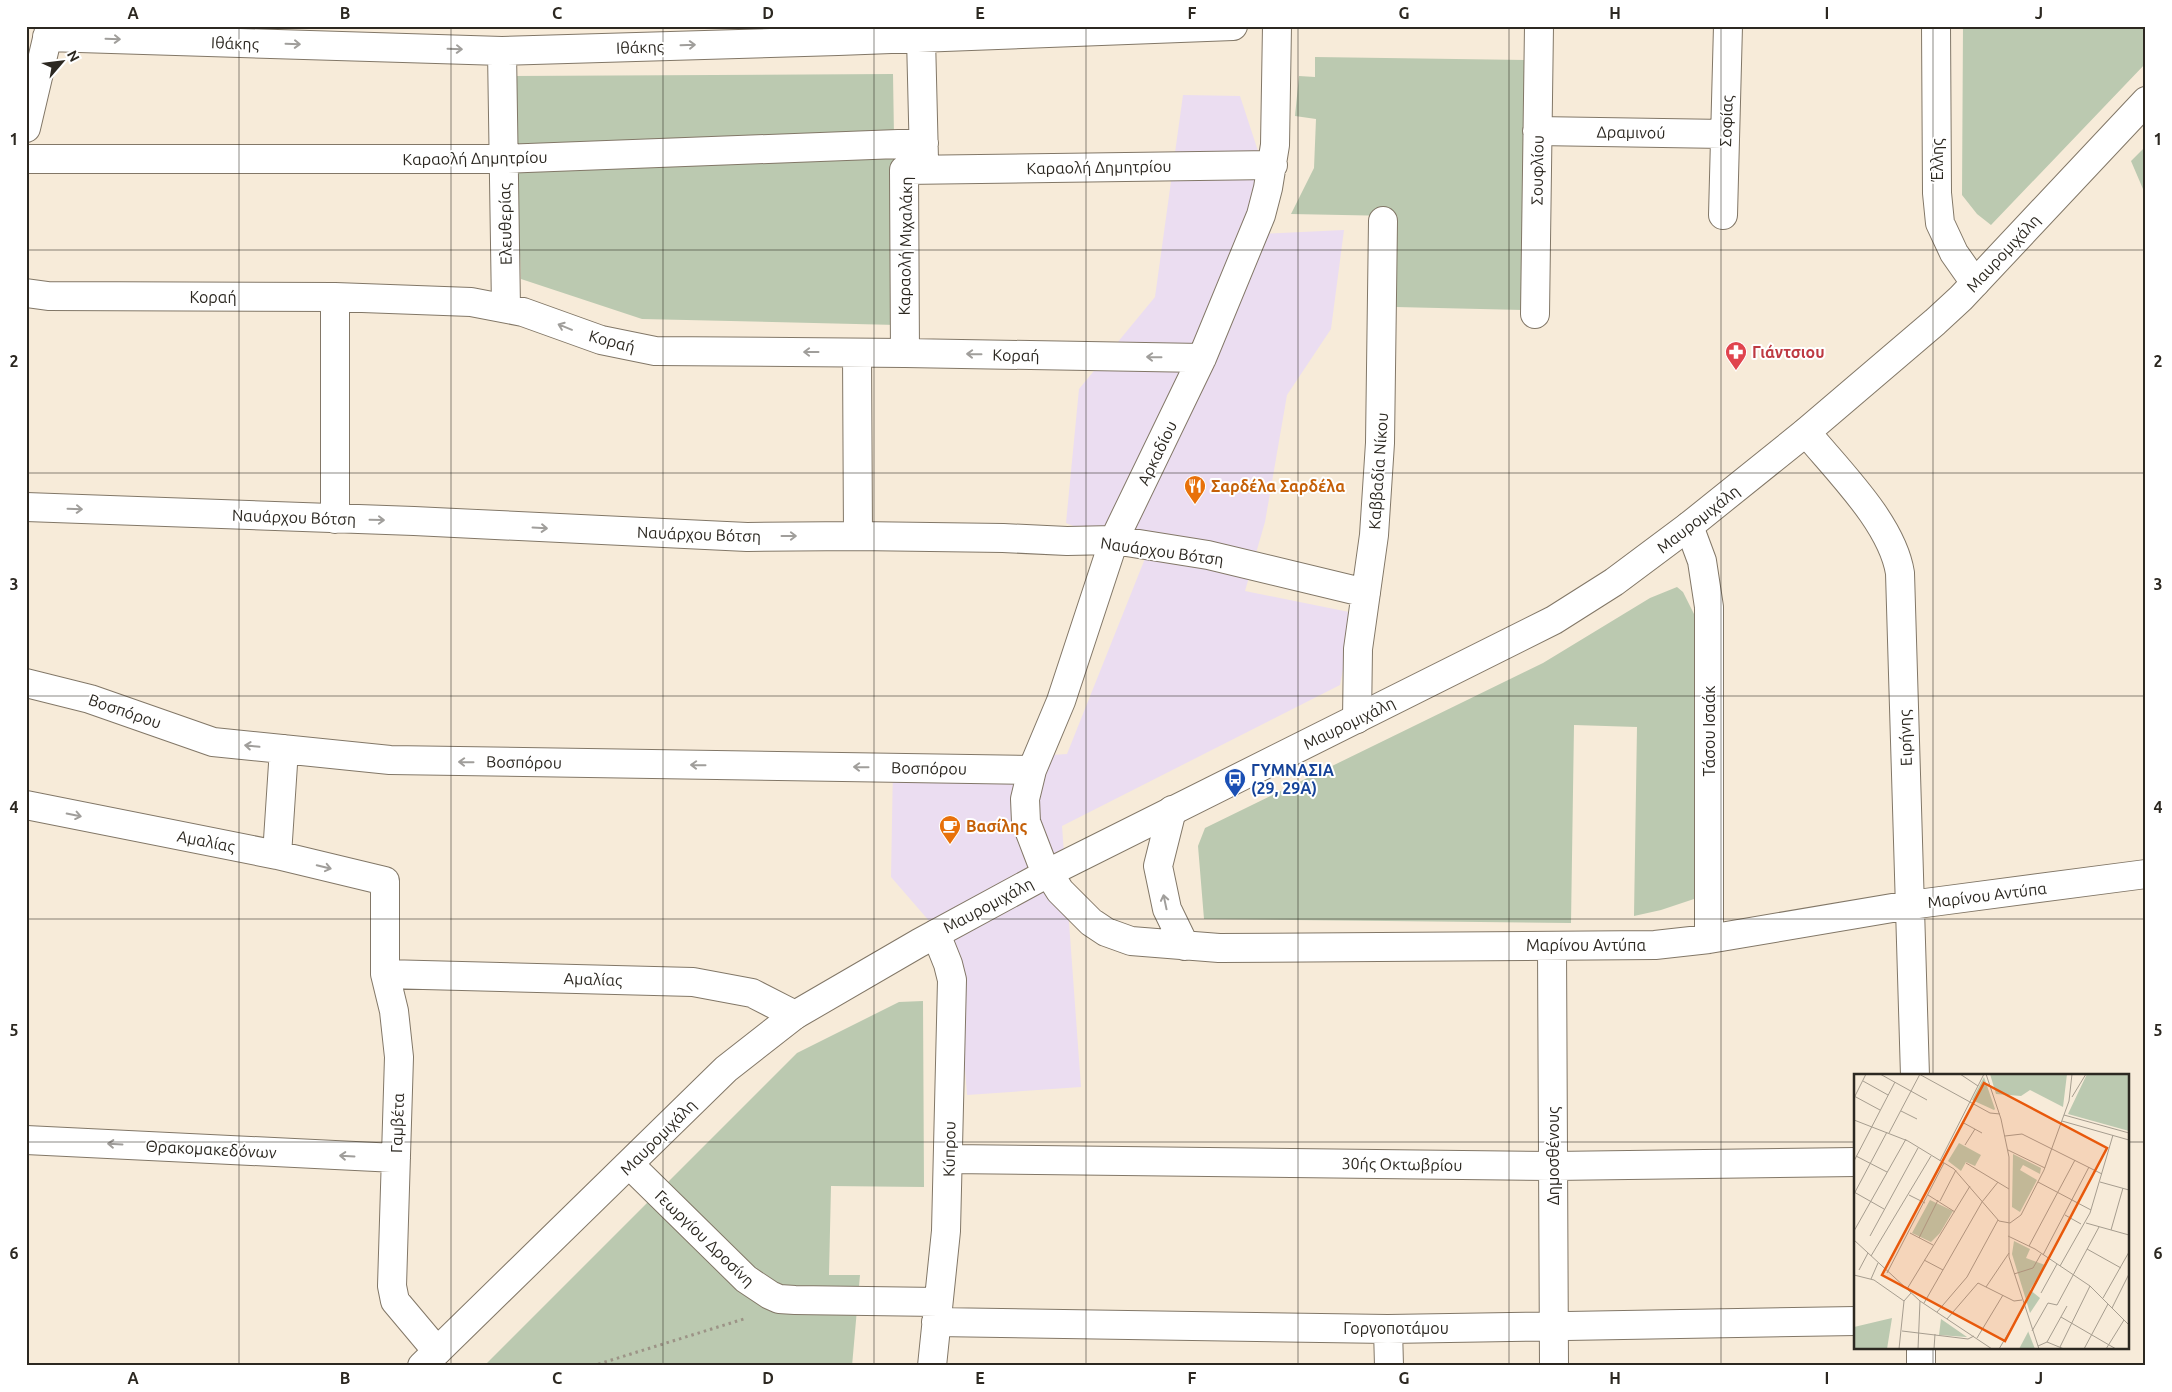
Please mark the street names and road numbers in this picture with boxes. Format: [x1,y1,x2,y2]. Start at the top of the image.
street label: Ιθάκης [211,33,259,54]
street label: Ιθάκης [616,37,664,58]
street label: Σοφίας [1716,95,1737,147]
street label: Δραμινού [1596,122,1666,142]
street label: Σουφλίου [1527,135,1547,205]
street label: Έλλης [1928,139,1947,182]
street label: Καραολή Δημητρίου [402,148,548,168]
street label: Καραολή Δημητρίου [1026,157,1172,177]
street label: Καραολή Μιχαλάκη [895,176,915,316]
street label: Ελευθερίας [495,183,516,265]
street label: Μαυρομιχάλη [1962,210,2044,296]
street label: Κοραή [189,288,237,306]
street label: Κοραή [587,326,637,356]
street label: Κοραή [992,346,1040,364]
street label: Καββαδία Νίκου [1365,412,1391,530]
street label: Αρκαδίου [1134,418,1180,488]
street label: Μαυρομιχάλη [1653,481,1743,557]
street label: Ναυάρχου Βότση [232,506,356,528]
street label: Ναυάρχου Βότση [637,523,761,545]
street label: Ναυάρχου Βότση [1099,533,1225,569]
street label: Τάσου Ισαάκ [1700,685,1718,777]
street label: Βοσπόρου [86,690,164,732]
street label: Μαυρομιχάλη [1300,693,1398,753]
street label: Ειρήνης [1895,709,1916,767]
street label: Βοσπόρου [486,752,562,772]
street label: Βοσπόρου [891,758,967,778]
street label: Αμαλίας [175,827,236,856]
street label: Μαυρομιχάλη [940,874,1036,936]
street label: Μαρίνου Αντύπα [1926,879,2048,911]
street label: Μαρίνου Αντύπα [1526,936,1646,954]
street label: Αμαλίας [563,969,623,990]
street label: Γαμβέτα [387,1092,407,1153]
street label: Μαυρομιχάλη [616,1095,700,1179]
street label: Δημοσθένους [1544,1107,1563,1205]
street label: Κύπρου [940,1121,958,1177]
street label: Θρακομακεδόνων [145,1137,277,1161]
street label: 30ής Οκτωβρίου [1341,1154,1463,1175]
street label: Γεωργίου Δροσίνη [652,1186,758,1290]
street label: Γοργοποτάμου [1343,1319,1449,1337]

